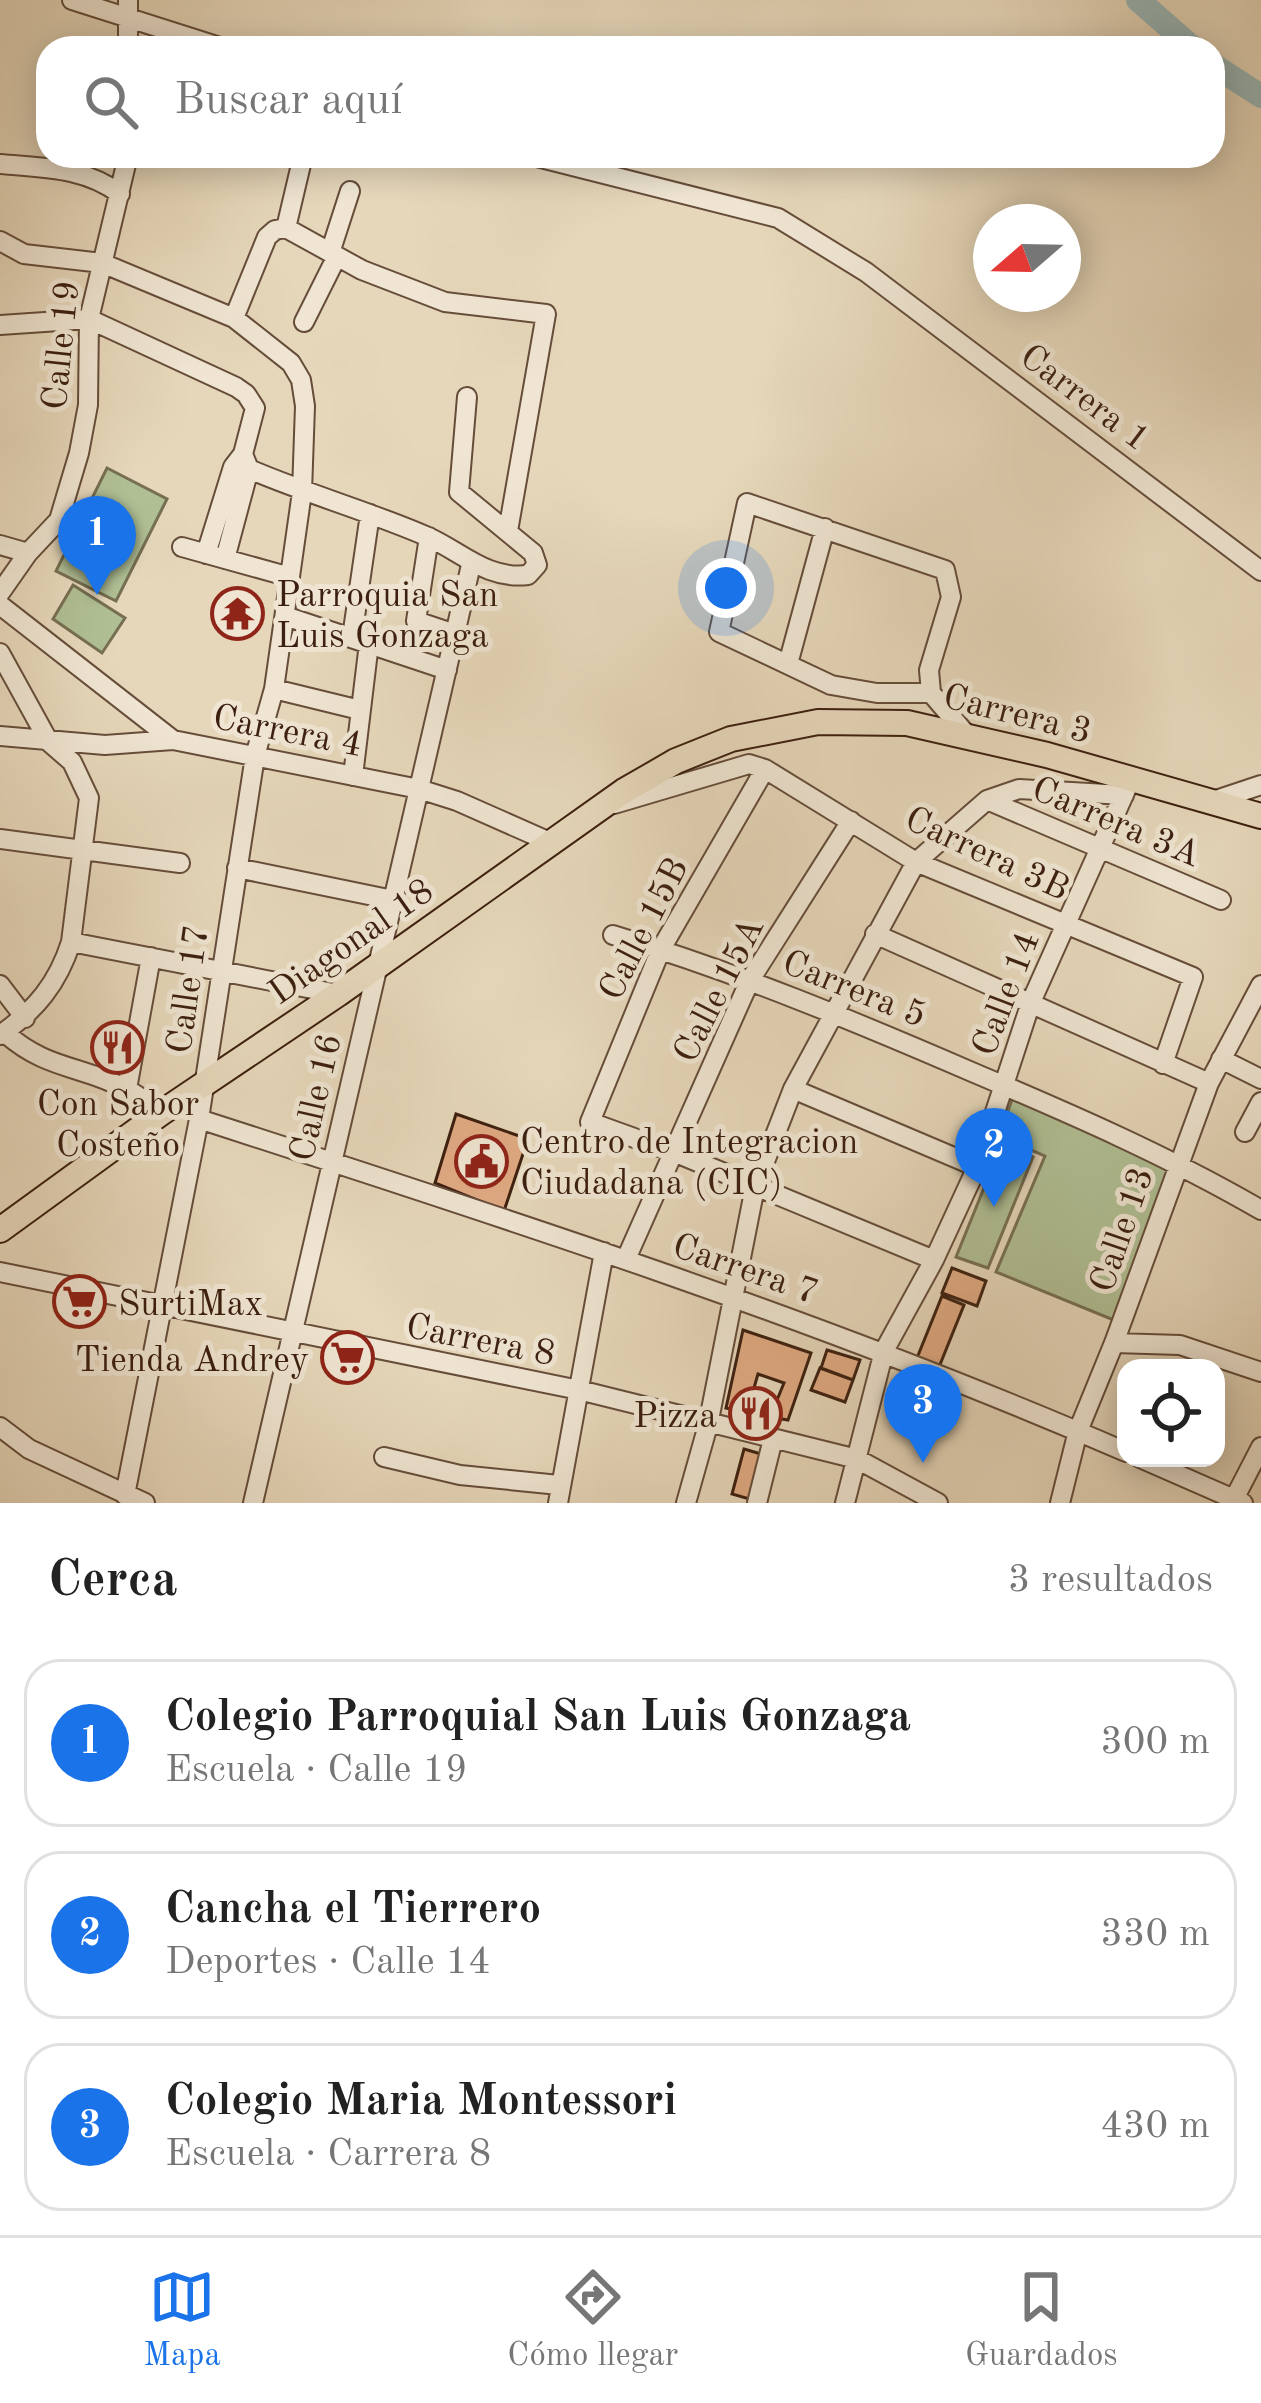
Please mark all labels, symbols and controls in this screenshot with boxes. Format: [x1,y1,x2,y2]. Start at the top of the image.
search box [36,36,1225,168]
icon: search [78,69,144,135]
text: Buscar aquí [174,79,403,124]
north arrow [973,204,1081,312]
street label: Calle 19 [38,279,88,412]
street label: Carrera 1 [1012,339,1155,459]
pin: 1 [58,496,136,595]
your location [696,558,756,618]
place label: Parroquia San Luis Gonzaga [276,579,498,656]
temple icon: Parroquia San Luis Gonzaga [209,586,265,642]
street label: Carrera 3 [939,680,1095,752]
street label: Carrera 4 [209,701,365,765]
street label: Carrera 3A [1026,772,1205,875]
street label: Carrera 3B [899,802,1074,909]
street label: Calle 15B [594,853,697,1007]
street label: Diagonal 18 [263,874,441,1013]
street label: Calle 15A [669,913,772,1069]
street label: Calle 17 [163,923,217,1056]
street label: Calle 14 [968,927,1048,1061]
street label: Carrera 5 [777,946,930,1036]
restaurant icon: Con Sabor Costeño [90,1019,146,1075]
street label: Calle 16 [286,1031,350,1165]
place label: Con Sabor Costeño [37,1088,200,1165]
pin: 2 [955,1108,1033,1207]
place label: Centro de Integracion Ciudadana (CIC) [520,1126,858,1203]
public building icon: Centro de Integracion Ciudadana (CIC) [453,1133,509,1189]
street label: Calle 13 [1086,1163,1162,1298]
street label: Carrera 7 [667,1229,822,1312]
supermarket icon: SurtiMax [51,1274,107,1330]
place label: SurtiMax [118,1288,263,1324]
street label: Carrera 8 [402,1310,558,1374]
supermarket icon: Tienda Andrey [320,1330,376,1386]
place label: Tienda Andrey [75,1344,309,1380]
map controls [1117,1359,1225,1467]
button: locate [1117,1359,1225,1467]
pin: 3 [884,1364,962,1463]
restaurant icon: Pizza [728,1386,784,1442]
place label: Pizza [633,1400,717,1436]
text: Cerca [48,1556,178,1607]
text: 3 resultados [1008,1561,1213,1600]
text: Colegio Parroquial San Luis Gonzaga [165,1696,911,1741]
text: 1 [79,1723,101,1762]
text: 300 m [1100,1723,1210,1762]
text: Escuela · Calle 19 [165,1751,468,1790]
text: Cancha el Tierrero [165,1888,541,1933]
text: 2 [79,1915,101,1954]
text: 330 m [1100,1915,1210,1954]
text: Deportes · Calle 14 [165,1943,491,1982]
text: Colegio Maria Montessori [165,2080,677,2125]
text: 3 [79,2107,101,2146]
text: 430 m [1100,2107,1210,2146]
text: Escuela · Carrera 8 [165,2135,491,2174]
tab: Mapa [143,2264,221,2377]
tab: Cómo llegar [507,2264,678,2377]
tab: Guardados [965,2264,1118,2377]

